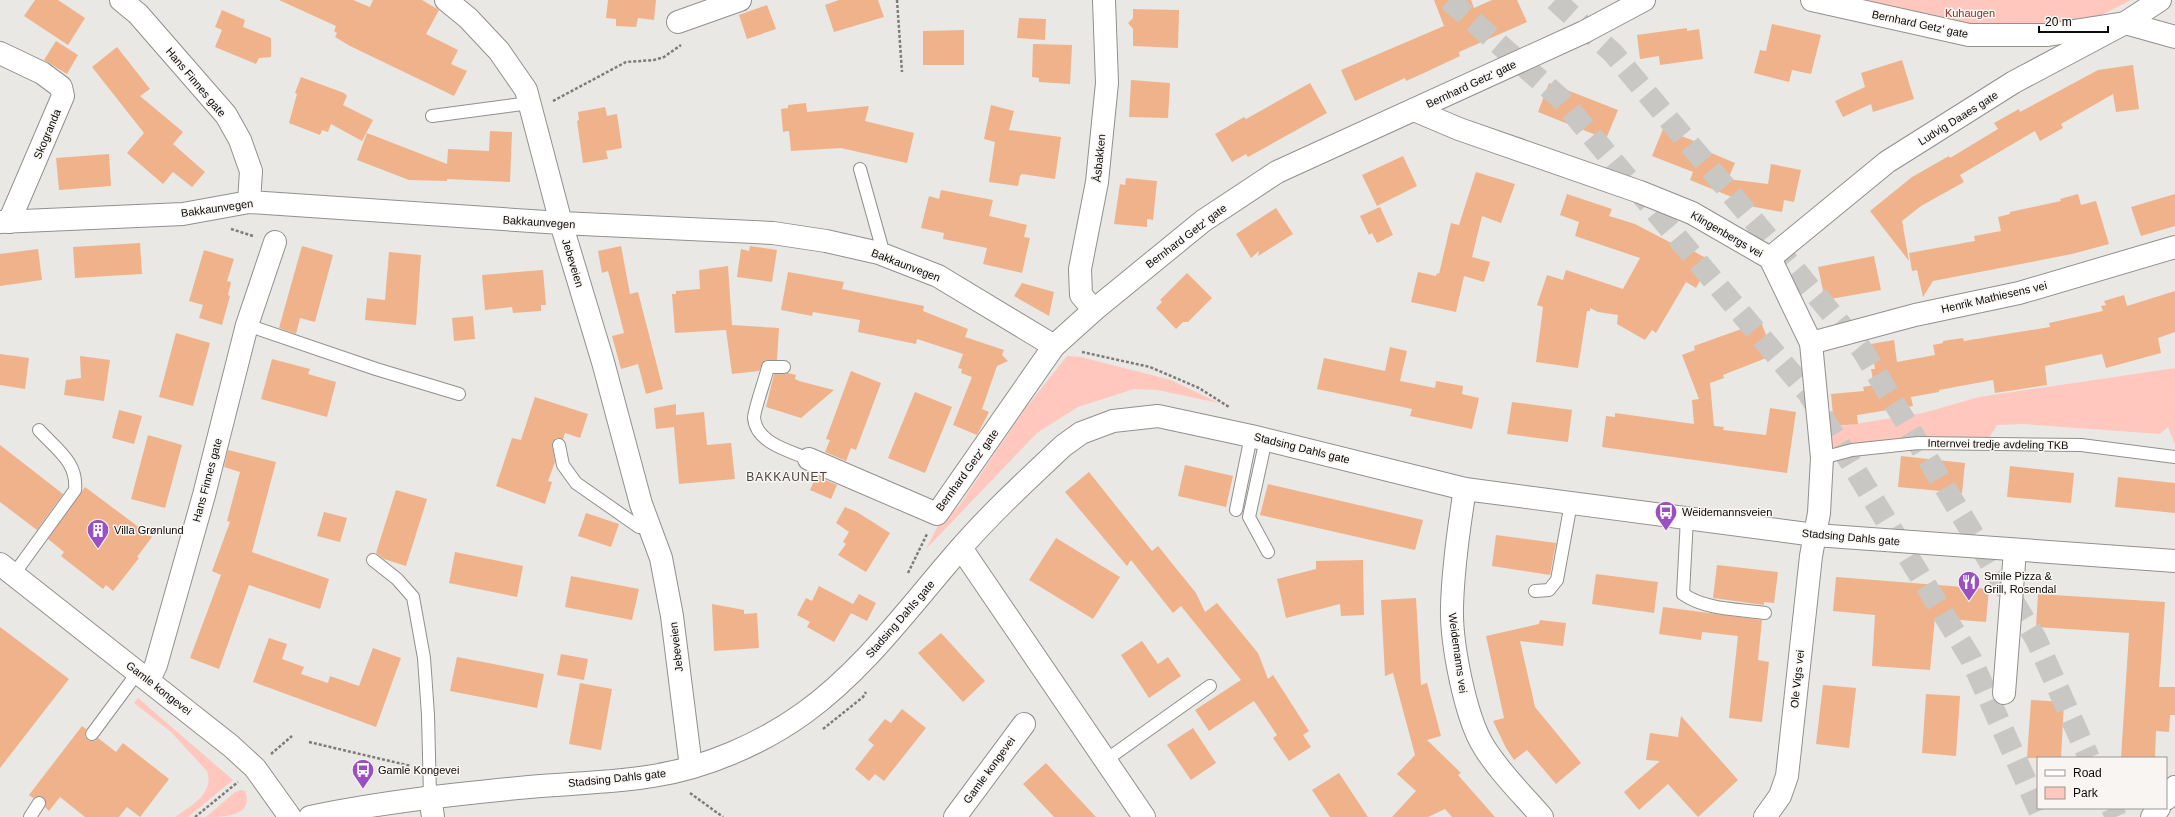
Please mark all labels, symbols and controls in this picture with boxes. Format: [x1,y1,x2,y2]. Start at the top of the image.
park label: Kuhaugen [1945,7,1995,19]
street label: Bernhard Getz' gate [1871,8,1969,40]
scale bar [2039,8,2108,34]
text: 20 m [2045,15,2072,29]
street label: Hans Finnes gate [164,45,228,119]
street label: Bernhard Getz' gate [1424,58,1518,110]
street label: Ludvig Daaes gate [1916,89,2000,147]
street label: Skogranda [31,106,63,161]
street label: Åsbakken [1091,133,1107,183]
street label: Bakkaunvegen [180,197,254,219]
street label: Bernhard Getz' gate [1143,202,1229,270]
street label: Klingenbergs vei [1689,208,1765,260]
street label: Bakkaunvegen [502,213,576,231]
street label: Jebeveien [560,237,586,289]
street label: Bakkaunvegen [870,246,942,284]
street label: Henrik Mathiesens vei [1940,279,2048,315]
street label: Bernhard Getz' gate [933,427,1001,513]
street label: Stadsing Dahls gate [1253,430,1351,466]
street label: Hans Finnes gate [190,437,224,523]
street label: Internvei tredje avdeling TKB [1927,437,2069,451]
district label: BAKKAUNET [746,470,828,484]
bus stop icon: Weidemannsveien [1653,499,1679,532]
place label: Weidemannsveien [1682,506,1772,518]
building icon: Villa Grønlund [85,517,111,550]
place label: Villa Grønlund [114,524,184,536]
street label: Stadsing Dahls gate [1801,527,1901,547]
restaurant icon: Smile Pizza & Grill, Rosendal [1956,569,1982,602]
place label: Smile Pizza & Grill, Rosendal [1984,570,2056,595]
street label: Stadsing Dahls gate [863,578,937,660]
street label: Weidemanns vei [1446,612,1470,694]
street label: Jebeveien [667,621,685,673]
street label: Ole Vigs vei [1788,649,1806,709]
street label: Gamle kongevei [124,659,194,717]
street label: Gamle kongevei [961,734,1017,806]
bus stop icon: Gamle Kongevei [350,757,376,790]
legend [2037,757,2167,809]
place label: Gamle Kongevei [378,764,459,776]
text: Road [2073,766,2102,780]
street label: Stadsing Dahls gate [567,767,667,789]
text: Park [2073,786,2099,800]

